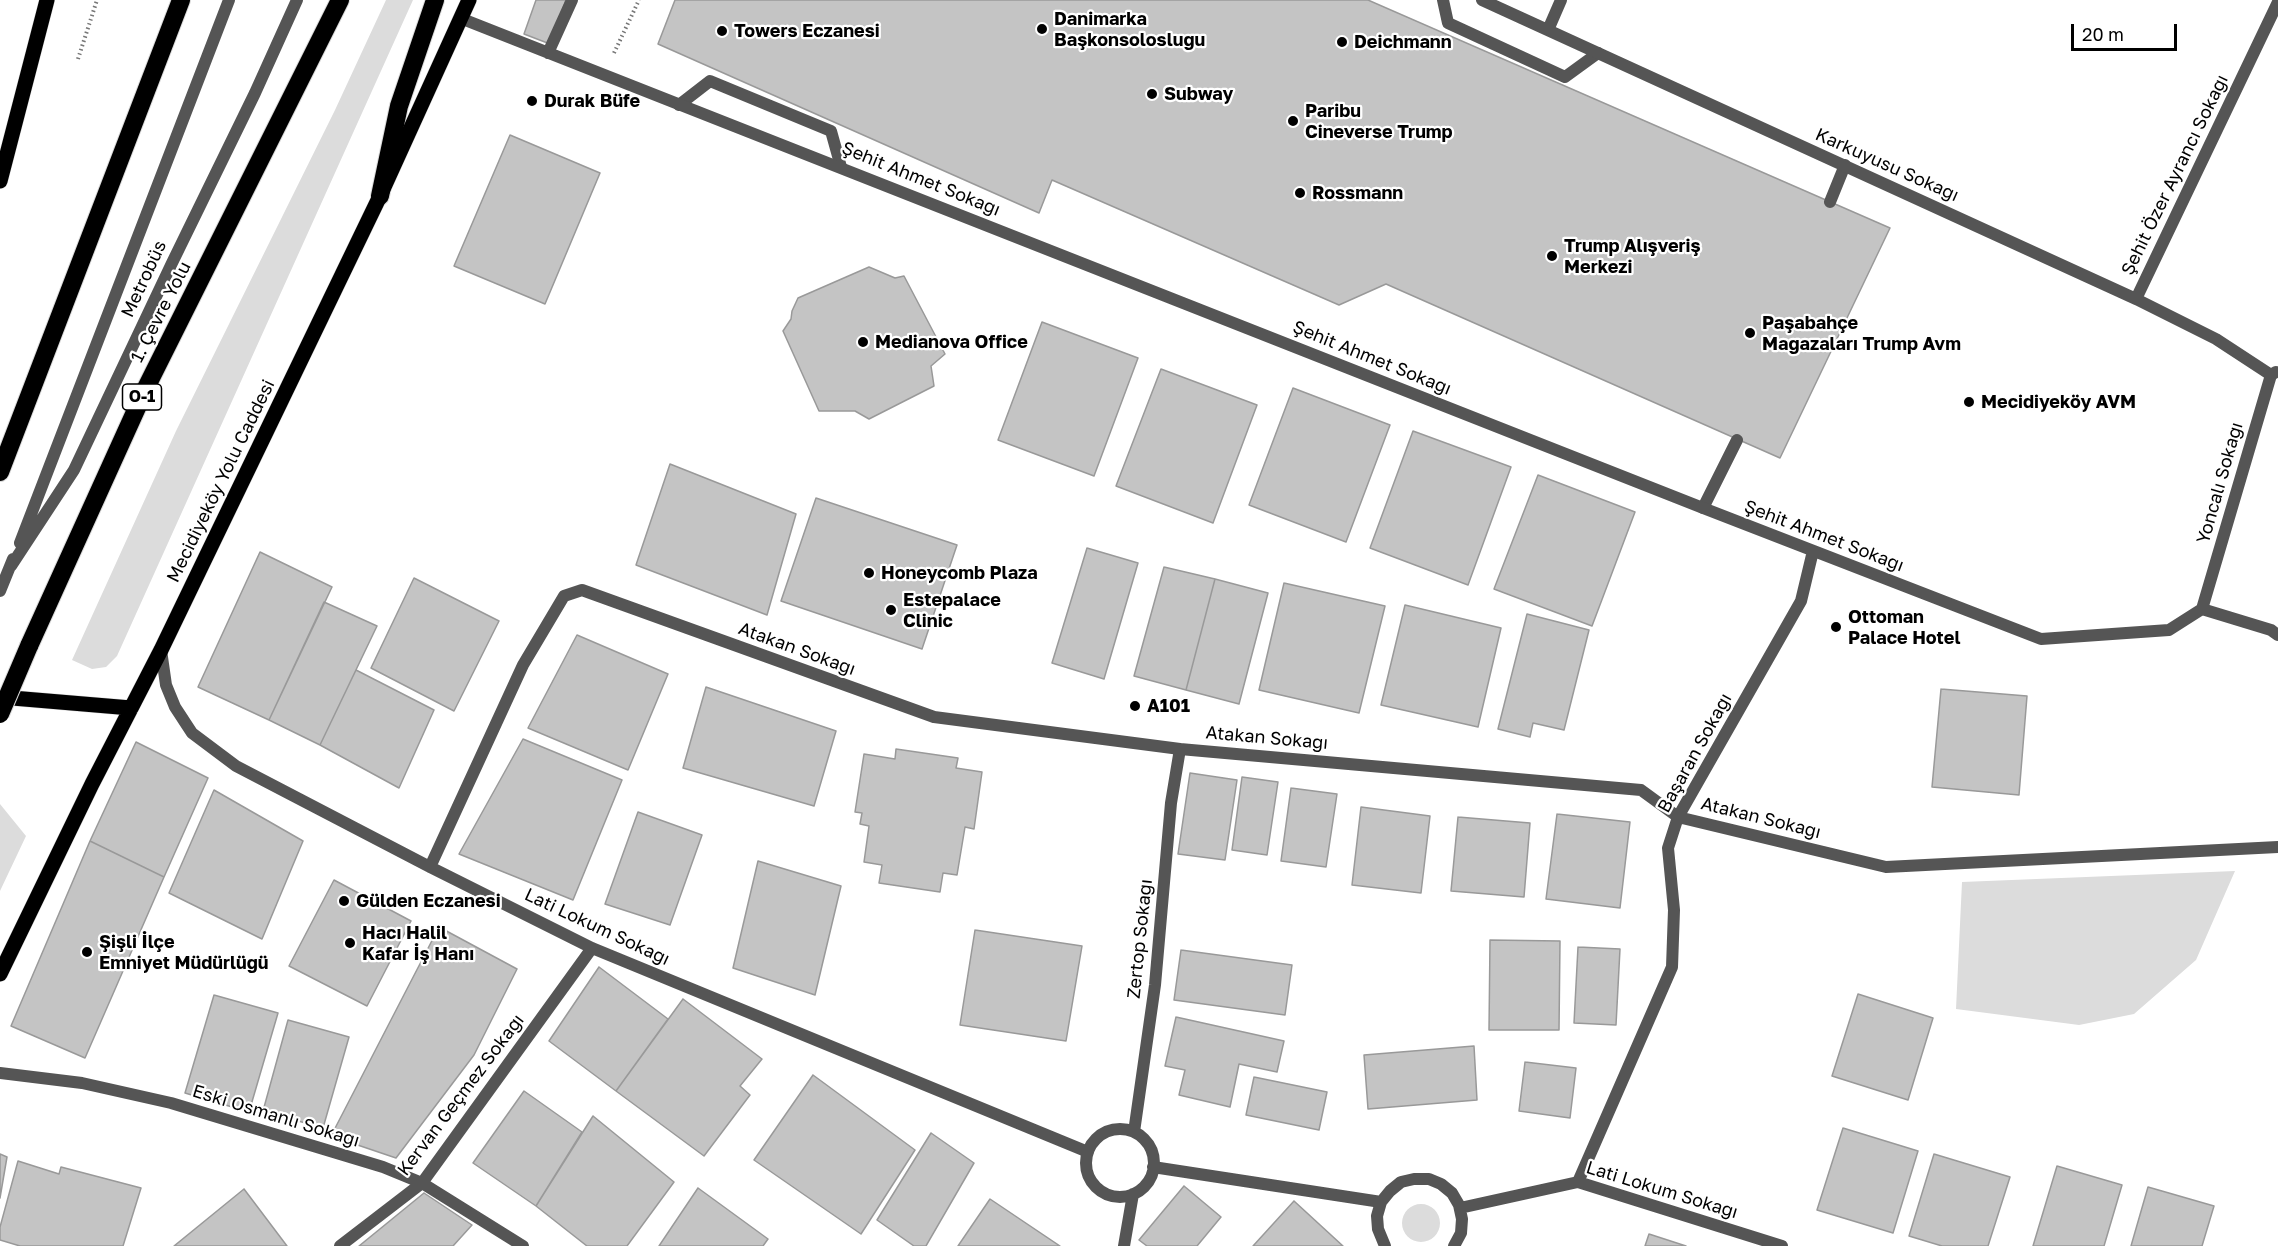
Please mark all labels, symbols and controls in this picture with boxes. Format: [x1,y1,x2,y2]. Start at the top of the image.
place label: Danimarka Başkonsolosluğu [1054,8,1205,50]
scale bar [2074,12,2180,50]
place label: Towers Eczanesi [734,20,880,42]
marker: Danimarka Başkonsolosluğu [1035,22,1049,36]
text: 20 m [2082,23,2124,45]
marker: Towers Eczanesi [715,24,729,38]
place label: Deichmann [1354,31,1452,53]
marker: Deichmann [1335,35,1349,49]
street label: Şehit Özer Ayrancı Sokağı [2117,71,2233,279]
place label: Subway [1164,83,1233,105]
marker: Subway [1145,87,1159,101]
place label: Durak Büfe [544,90,640,112]
marker: Durak Büfe [525,94,539,108]
place label: Paribu Cineverse Trump [1305,100,1453,142]
marker: Paribu Cineverse Trump [1286,114,1300,128]
street label: Karkuyusu Sokağı [1812,124,1962,206]
street label: Şehit Ahmet Sokağı [839,137,1003,221]
place label: Rossmann [1312,182,1403,204]
marker: Rossmann [1293,186,1307,200]
place label: Trump Alışveriş Merkezi [1564,235,1701,278]
street label: Metrobüs [117,237,171,321]
marker: Trump Alışveriş Merkezi [1545,249,1559,263]
street label: 1. Çevre Yolu [126,258,196,366]
place label: Paşabahçe Magazaları Trump Avm [1762,312,1961,354]
street label: Şehit Ahmet Sokağı [1290,316,1454,400]
marker: Paşabahçe Magazaları Trump Avm [1743,326,1757,340]
place label: Medianova Office [875,331,1028,353]
marker: Medianova Office [856,335,870,349]
street label: Mecidiyeköy Yolu Caddesi [162,376,280,586]
road number: O-1 [122,384,162,410]
place label: Mecidiyeköy AVM [1981,391,2136,413]
marker: Mecidiyeköy AVM [1962,395,1976,409]
street label: Yoncalı Sokağı [2192,420,2248,546]
street label: Şehit Ahmet Sokağı [1741,496,1907,576]
place label: Honeycomb Plaza [881,562,1038,584]
marker: Honeycomb Plaza [862,566,876,580]
place label: Estepalace Clinic [903,589,1001,632]
marker: Estepalace Clinic [884,603,898,617]
place label: Ottoman Palace Hotel [1848,606,1960,648]
street label: Atakan Sokağı [736,618,858,680]
marker: Ottoman Palace Hotel [1829,620,1843,634]
street label: Başaran Sokağı [1653,690,1737,816]
place label: A101 [1147,695,1190,717]
marker: A101 [1128,699,1142,713]
street label: Atakan Sokağı [1205,722,1329,754]
street label: Atakan Sokağı [1699,793,1823,843]
street label: Zertop Sokağı [1123,878,1157,1000]
street label: Lati Lokum Sokağı [521,884,673,970]
place label: Gülden Eczanesi [356,890,501,912]
marker: Gülden Eczanesi [337,894,351,908]
place label: Hacı Halil Kafar İş Hanı [362,922,474,964]
place label: Şişli İlçe Emniyet Müdürlüğü [99,931,269,974]
marker: Hacı Halil Kafar İş Hanı [343,936,357,950]
marker: Şişli İlçe Emniyet Müdürlüğü [80,945,94,959]
street label: Kervan Geçmez Sokağı [393,1010,529,1180]
street label: Eski Osmanlı Sokağı [190,1080,362,1152]
street label: Lati Lokum Sokağı [1583,1157,1741,1223]

